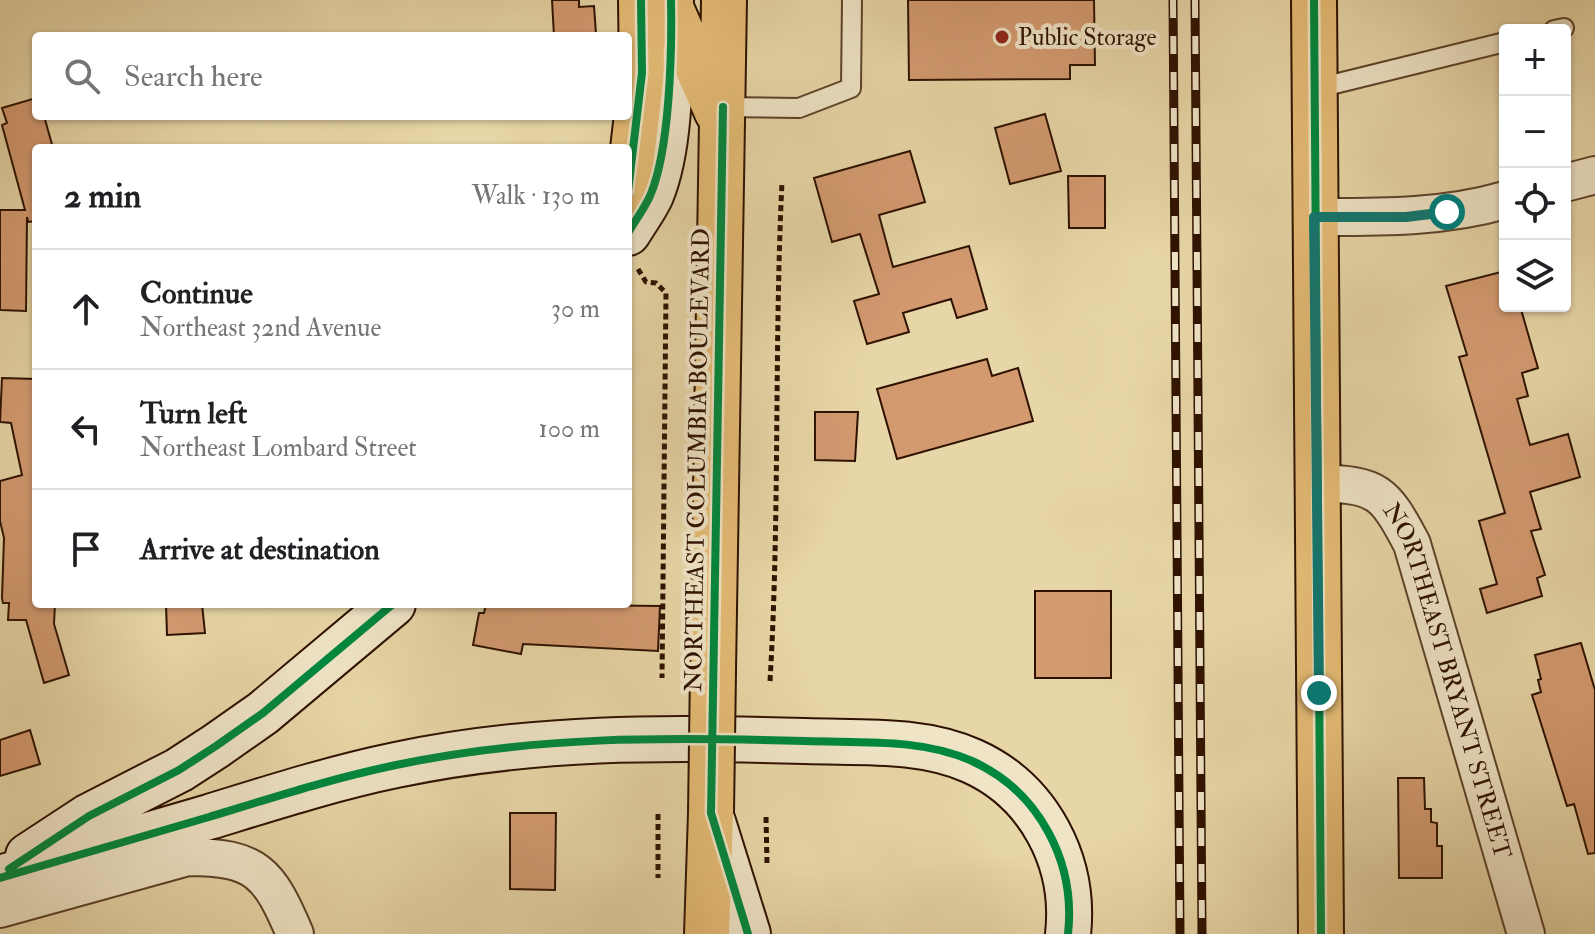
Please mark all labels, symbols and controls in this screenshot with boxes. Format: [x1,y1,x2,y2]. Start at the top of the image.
place label: Public Storage [1018,22,1156,53]
map controls [1499,24,1571,312]
button: + [1499,24,1571,96]
marker: Public Storage [993,28,1011,46]
search box [32,32,632,120]
icon: search [60,54,104,98]
text: Search here [124,58,263,95]
button: − [1499,96,1571,168]
button: locate [1499,168,1571,240]
text: 2 min [64,175,141,218]
text: Walk · 130 m [472,180,600,212]
route start [1429,194,1465,230]
street label: NORTHEAST COLUMBIA BOULEVARD [678,228,717,692]
button: layers [1499,240,1571,312]
text: Continue [140,275,253,312]
icon: ahead [64,287,108,331]
text: 30 m [551,293,600,325]
text: Northeast 32nd Avenue [140,312,381,344]
text: Turn left [140,395,247,432]
icon: left [64,407,108,451]
text: 100 m [539,413,600,445]
text: Northeast Lombard Street [140,432,417,464]
street label: NORTHEAST BRYANT STREET [1376,497,1518,862]
icon: arrive [64,527,108,571]
text: Arrive at destination [140,531,380,568]
route end [1301,675,1337,711]

